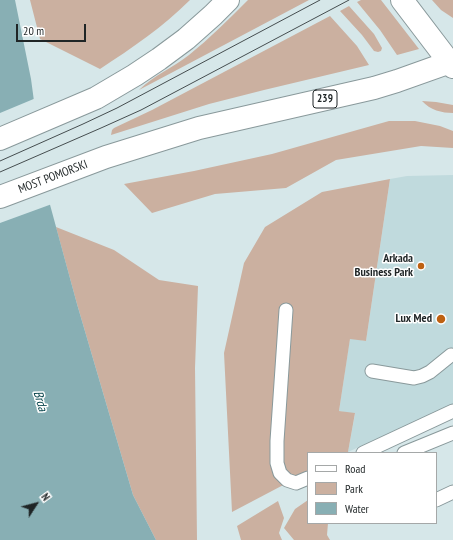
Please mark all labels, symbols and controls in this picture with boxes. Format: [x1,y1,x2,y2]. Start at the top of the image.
scale bar [18,16,88,42]
text: 20 m [23,23,44,38]
road number: 239 [313,90,337,108]
street label: MOST POMORSKI [16,157,90,197]
place label: Arkada Business Park [355,252,413,280]
marker: Arkada Business Park [416,261,426,271]
place label: Lux Med [395,312,432,326]
marker: Lux Med [435,313,447,325]
water label: Brda [30,389,50,413]
legend [307,452,437,524]
text: Road [345,461,365,476]
text: Park [345,481,363,496]
north arrow [16,484,56,524]
text: N [38,490,53,503]
text: Water [345,501,369,516]

